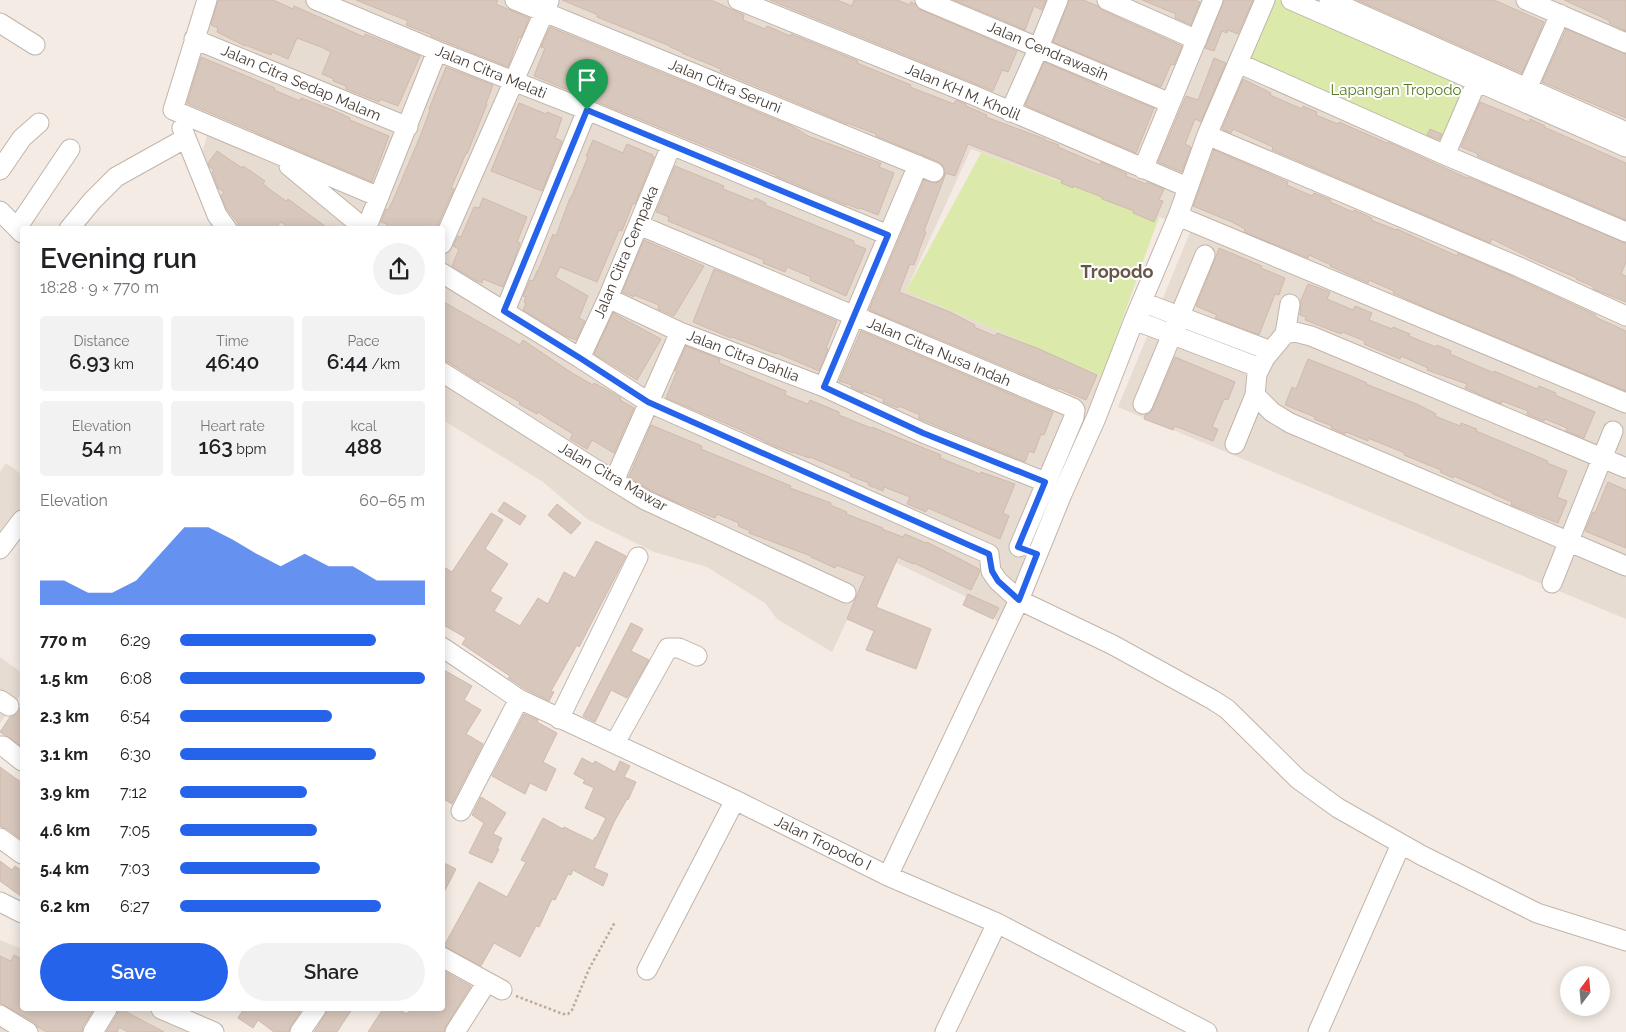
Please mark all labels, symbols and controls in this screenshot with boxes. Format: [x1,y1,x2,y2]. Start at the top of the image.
street label: Jalan Cendrawasih [985,17,1111,85]
street label: Jalan Citra Sedap Malam [218,41,384,125]
street label: Jalan Citra Melati [433,42,549,102]
street label: Jalan Citra Seruni [666,55,784,117]
pin [566,59,608,110]
street label: Jalan KH M. Kholil [903,60,1024,125]
icon: arrive [573,66,601,94]
park label: Lapangan Tropodo [1331,81,1461,99]
street label: Jalan Citra Cempaka [590,183,662,321]
text: Evening run [40,242,197,275]
button: share [373,243,425,295]
district label: Tropodo [1081,261,1154,282]
text: 18:28 · 9 × 770 m [40,278,159,297]
street label: Jalan Citra Nusa Indah [864,314,1014,390]
street label: Jalan Citra Dahlia [684,326,802,386]
text: Distance [73,333,130,349]
text: Time [216,333,249,349]
text: Pace [347,333,380,349]
text: 6.93 [69,349,110,374]
text: 46:40 [205,349,260,374]
text: 6:44 [327,349,368,374]
text: km [110,356,134,372]
text: /km [368,356,400,372]
text: Elevation [72,418,131,434]
text: Heart rate [200,418,265,434]
text: kcal [350,418,377,434]
text: 54 [82,434,105,459]
text: 163 [199,434,233,459]
text: 488 [345,434,382,459]
street label: Jalan Citra Mawar [556,439,671,516]
text: m [105,441,121,457]
text: bpm [233,441,266,457]
text: Elevation [40,491,108,510]
text: 60–65 m [359,491,425,510]
text: 770 m [40,631,87,650]
text: 6:29 [120,631,150,650]
text: 1.5 km [40,669,88,688]
text: 6:08 [120,669,152,688]
text: 2.3 km [40,707,89,726]
text: 6:54 [120,707,150,726]
text: 3.1 km [40,745,88,764]
text: 6:30 [120,745,151,764]
text: 3.9 km [40,783,90,802]
text: 7:12 [120,783,147,802]
street label: Jalan Tropodo I [772,812,874,874]
text: 4.6 km [40,821,90,840]
text: 7:05 [120,821,150,840]
text: 5.4 km [40,859,89,878]
text: 7:03 [120,859,150,878]
text: 6.2 km [40,897,90,916]
text: 6:27 [120,897,150,916]
button: Save [40,943,228,1001]
button: Share [238,943,425,1001]
north arrow [1560,966,1610,1016]
map controls [1560,966,1610,1016]

